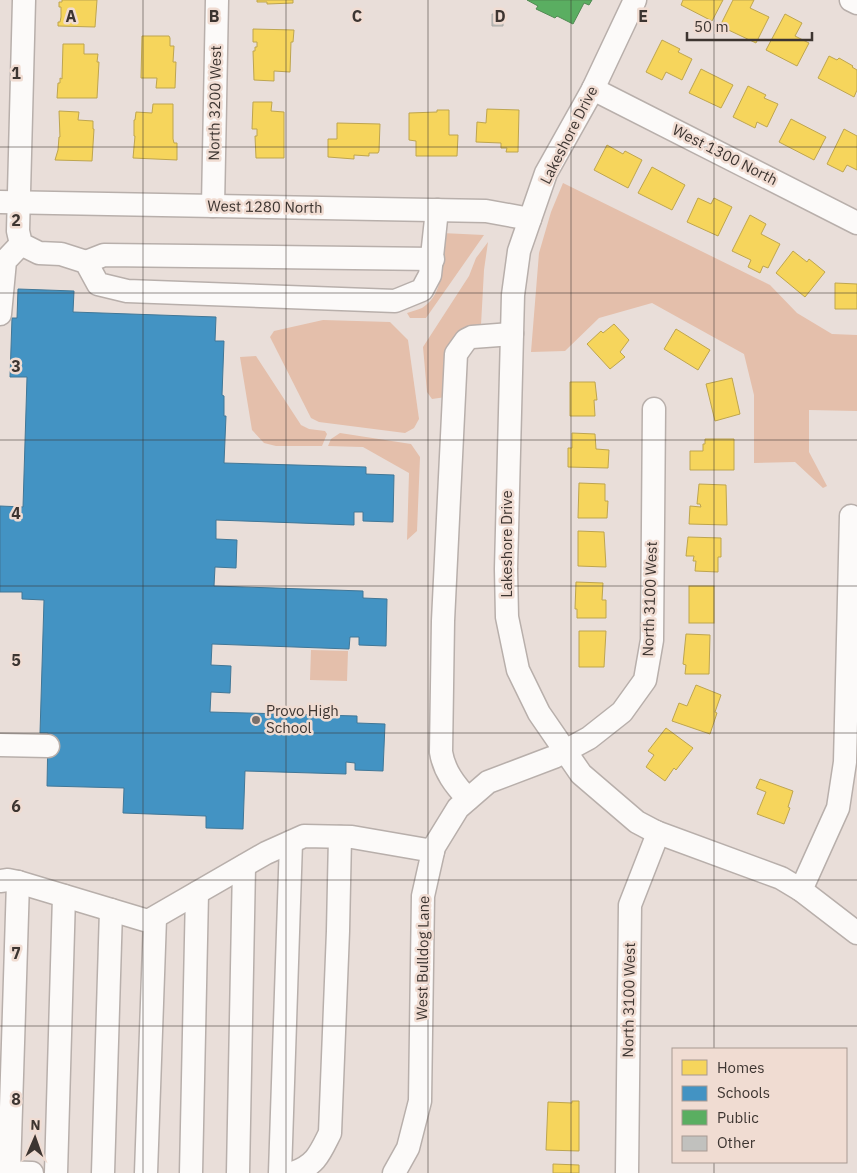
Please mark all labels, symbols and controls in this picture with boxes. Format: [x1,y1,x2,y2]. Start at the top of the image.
text: A [66,6,77,26]
text: B [209,6,220,26]
text: C [352,6,362,26]
text: D [494,6,506,26]
text: E [638,6,648,26]
scale bar [687,10,812,42]
text: 50 m [694,17,729,36]
street label: North 3200 West [204,45,225,161]
text: 1 [11,63,21,83]
street label: Lakeshore Drive [536,82,601,187]
street label: West 1300 North [670,120,781,189]
street label: West 1280 North [207,196,323,217]
text: 2 [11,210,21,230]
text: 3 [11,356,21,376]
street label: Lakeshore Drive [497,490,516,598]
text: 4 [11,503,21,523]
street label: North 3100 West [638,541,661,657]
text: 5 [11,650,21,670]
place label: Provo High School [266,701,339,737]
marker: Provo High School [250,714,262,726]
text: 6 [11,796,21,816]
street label: West Bulldog Lane [412,896,433,1020]
street label: North 3100 West [618,942,639,1058]
text: 7 [11,943,21,963]
legend [672,1048,847,1163]
text: Homes [717,1058,765,1077]
text: Schools [717,1083,770,1102]
text: 8 [11,1089,21,1109]
text: Public [717,1108,759,1127]
north arrow [10,1113,60,1163]
text: N [30,1116,41,1134]
text: Other [717,1133,756,1152]

